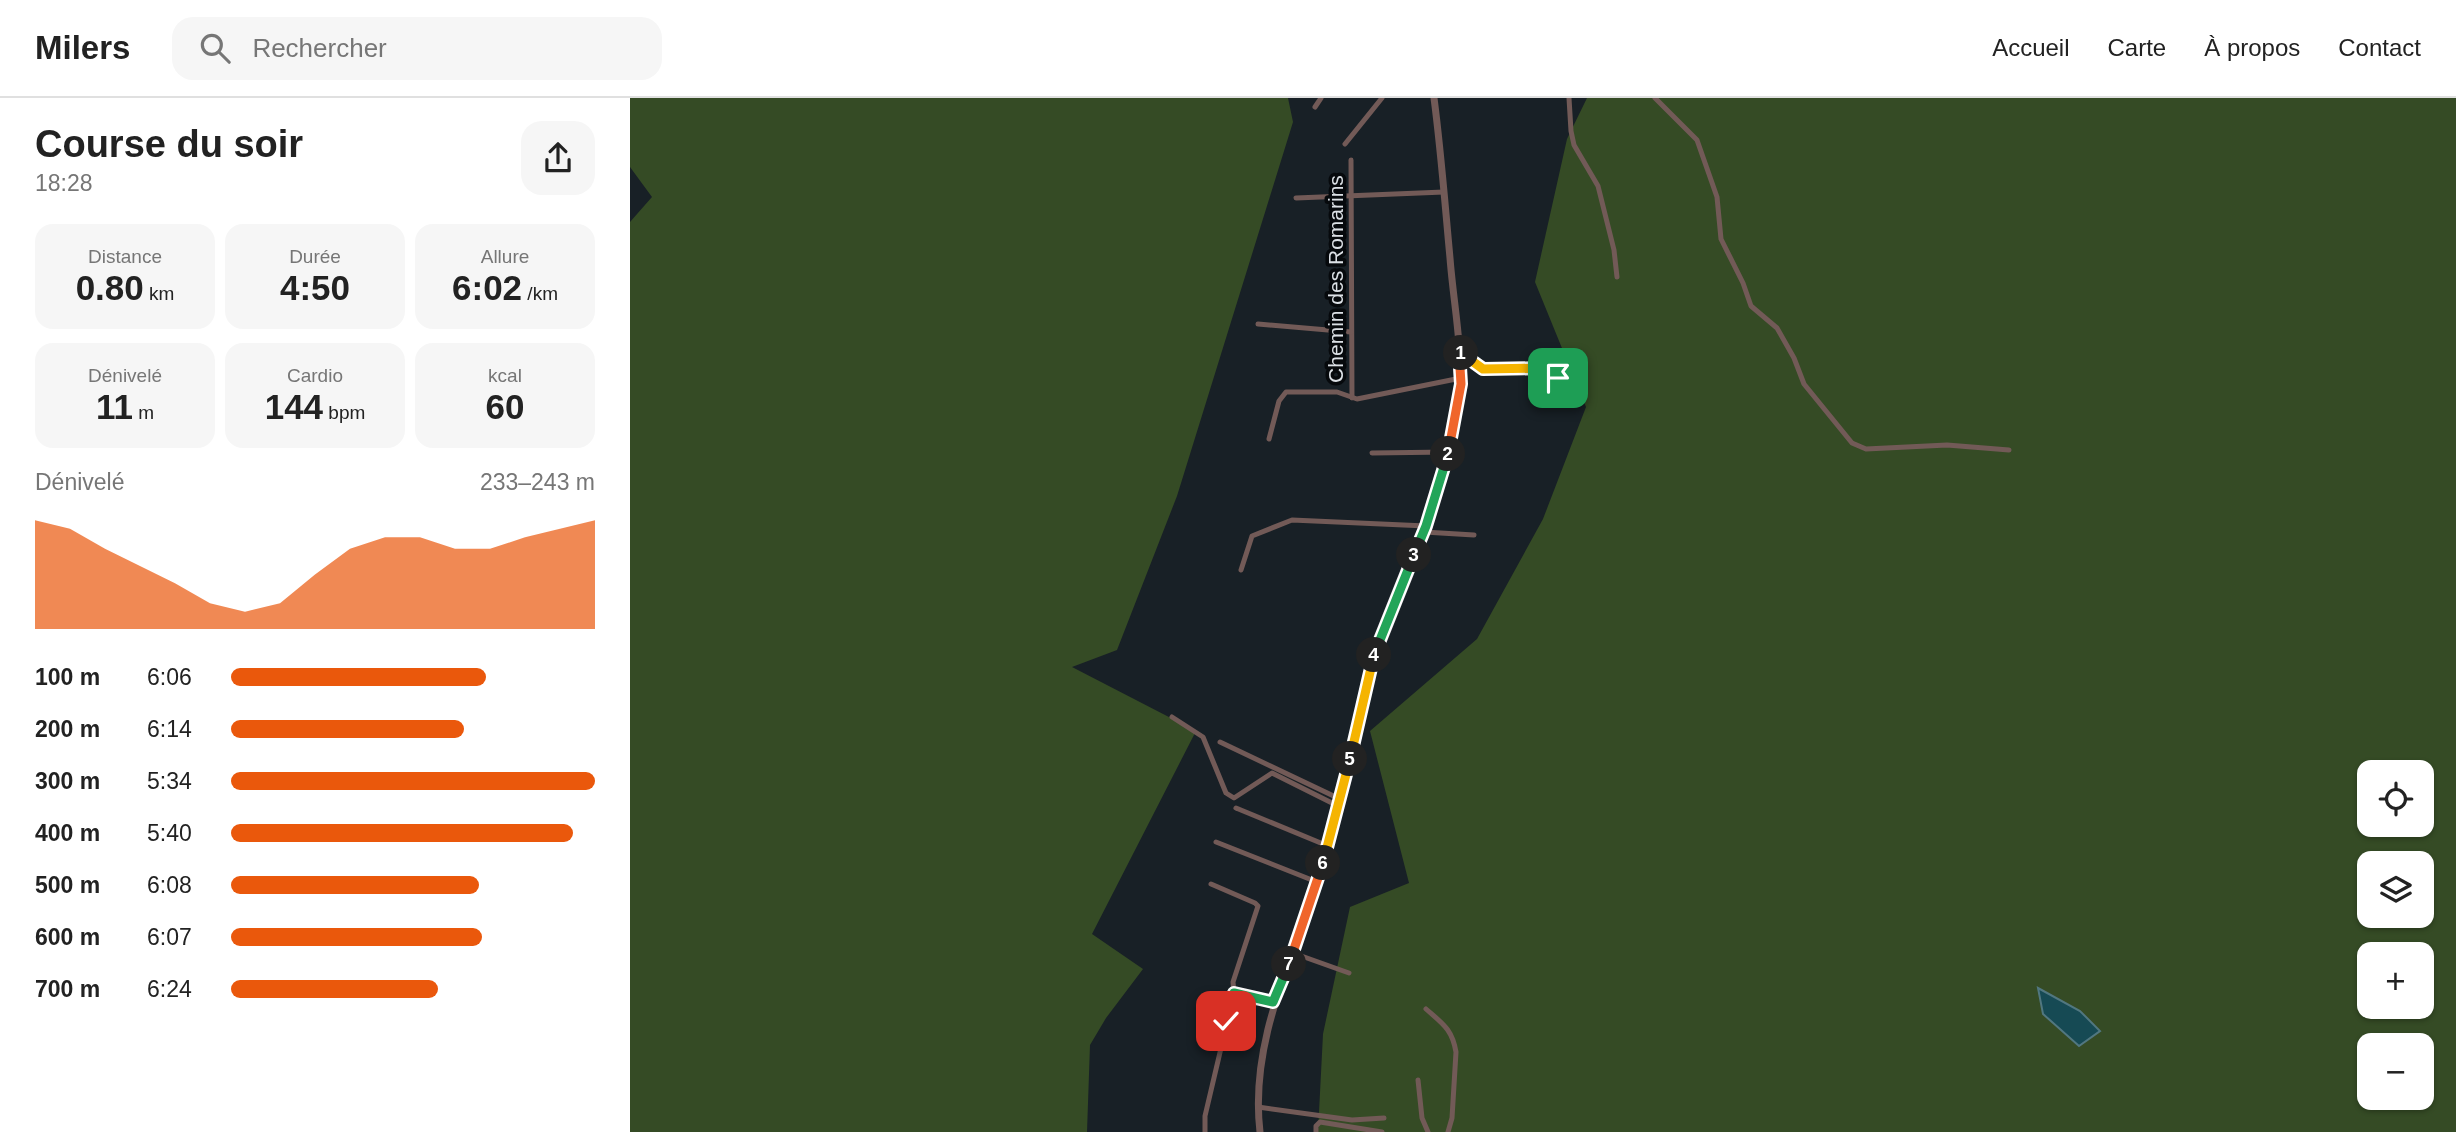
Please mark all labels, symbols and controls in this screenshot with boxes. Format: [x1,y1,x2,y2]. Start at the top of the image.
search box [172,17,662,80]
text: Milers [35,29,130,66]
icon: search [196,29,234,67]
text: Rechercher [252,33,387,63]
text: Accueil [1992,34,2070,61]
text: Carte [2108,34,2166,61]
text: À propos [2204,34,2300,61]
text: Contact [2338,34,2421,61]
button: share [521,121,595,195]
text: Course du soir [35,123,303,165]
text: 18:28 [35,170,93,196]
street label: Chemin des Romarins [1324,175,1347,383]
text: Distance [88,246,162,267]
text: Durée [289,246,341,267]
text: Allure [481,246,529,267]
text: 0.80 [76,268,144,307]
text: 4:50 [280,268,350,307]
text: 6:02 [452,268,522,307]
text: km [144,283,174,304]
text: /km [522,283,558,304]
pin: 1 [1444,336,1478,370]
text: 1 [1455,342,1466,363]
pin [1528,348,1588,408]
icon: arrive [1539,359,1577,397]
text: Dénivelé [88,365,162,386]
text: Cardio [287,365,343,386]
text: kcal [488,365,522,386]
text: 11 [96,387,133,426]
text: 144 [265,387,323,426]
text: 60 [486,387,524,426]
text: m [133,402,154,423]
text: bpm [323,402,365,423]
pin: 2 [1430,436,1466,472]
text: 2 [1442,443,1453,464]
text: Dénivelé [35,469,125,495]
text: 233–243 m [480,469,595,495]
pin: 3 [1396,538,1432,573]
text: 3 [1408,544,1419,565]
pin: 4 [1356,638,1392,672]
text: 4 [1368,644,1379,665]
text: 100 m [35,664,100,690]
text: 6:06 [147,664,192,690]
text: 200 m [35,716,100,742]
text: 6:14 [147,716,192,742]
pin: 5 [1332,742,1368,776]
text: 5 [1344,748,1355,769]
map controls [2357,760,2434,1110]
button: locate [2357,760,2434,837]
text: 300 m [35,768,100,794]
text: 5:34 [147,768,192,794]
text: 400 m [35,820,100,846]
text: 5:40 [147,820,192,846]
pin: 6 [1306,846,1340,880]
button: layers [2357,851,2434,928]
text: 6 [1317,852,1328,873]
text: 500 m [35,872,100,898]
text: 6:08 [147,872,192,898]
text: 600 m [35,924,100,950]
text: 6:07 [147,924,192,950]
button: + [2357,942,2434,1019]
pin: 7 [1272,946,1306,982]
text: 7 [1283,953,1294,974]
text: 700 m [35,976,100,1002]
text: 6:24 [147,976,192,1002]
pin [1196,991,1256,1051]
icon: check [1207,1002,1245,1040]
button: − [2357,1033,2434,1110]

